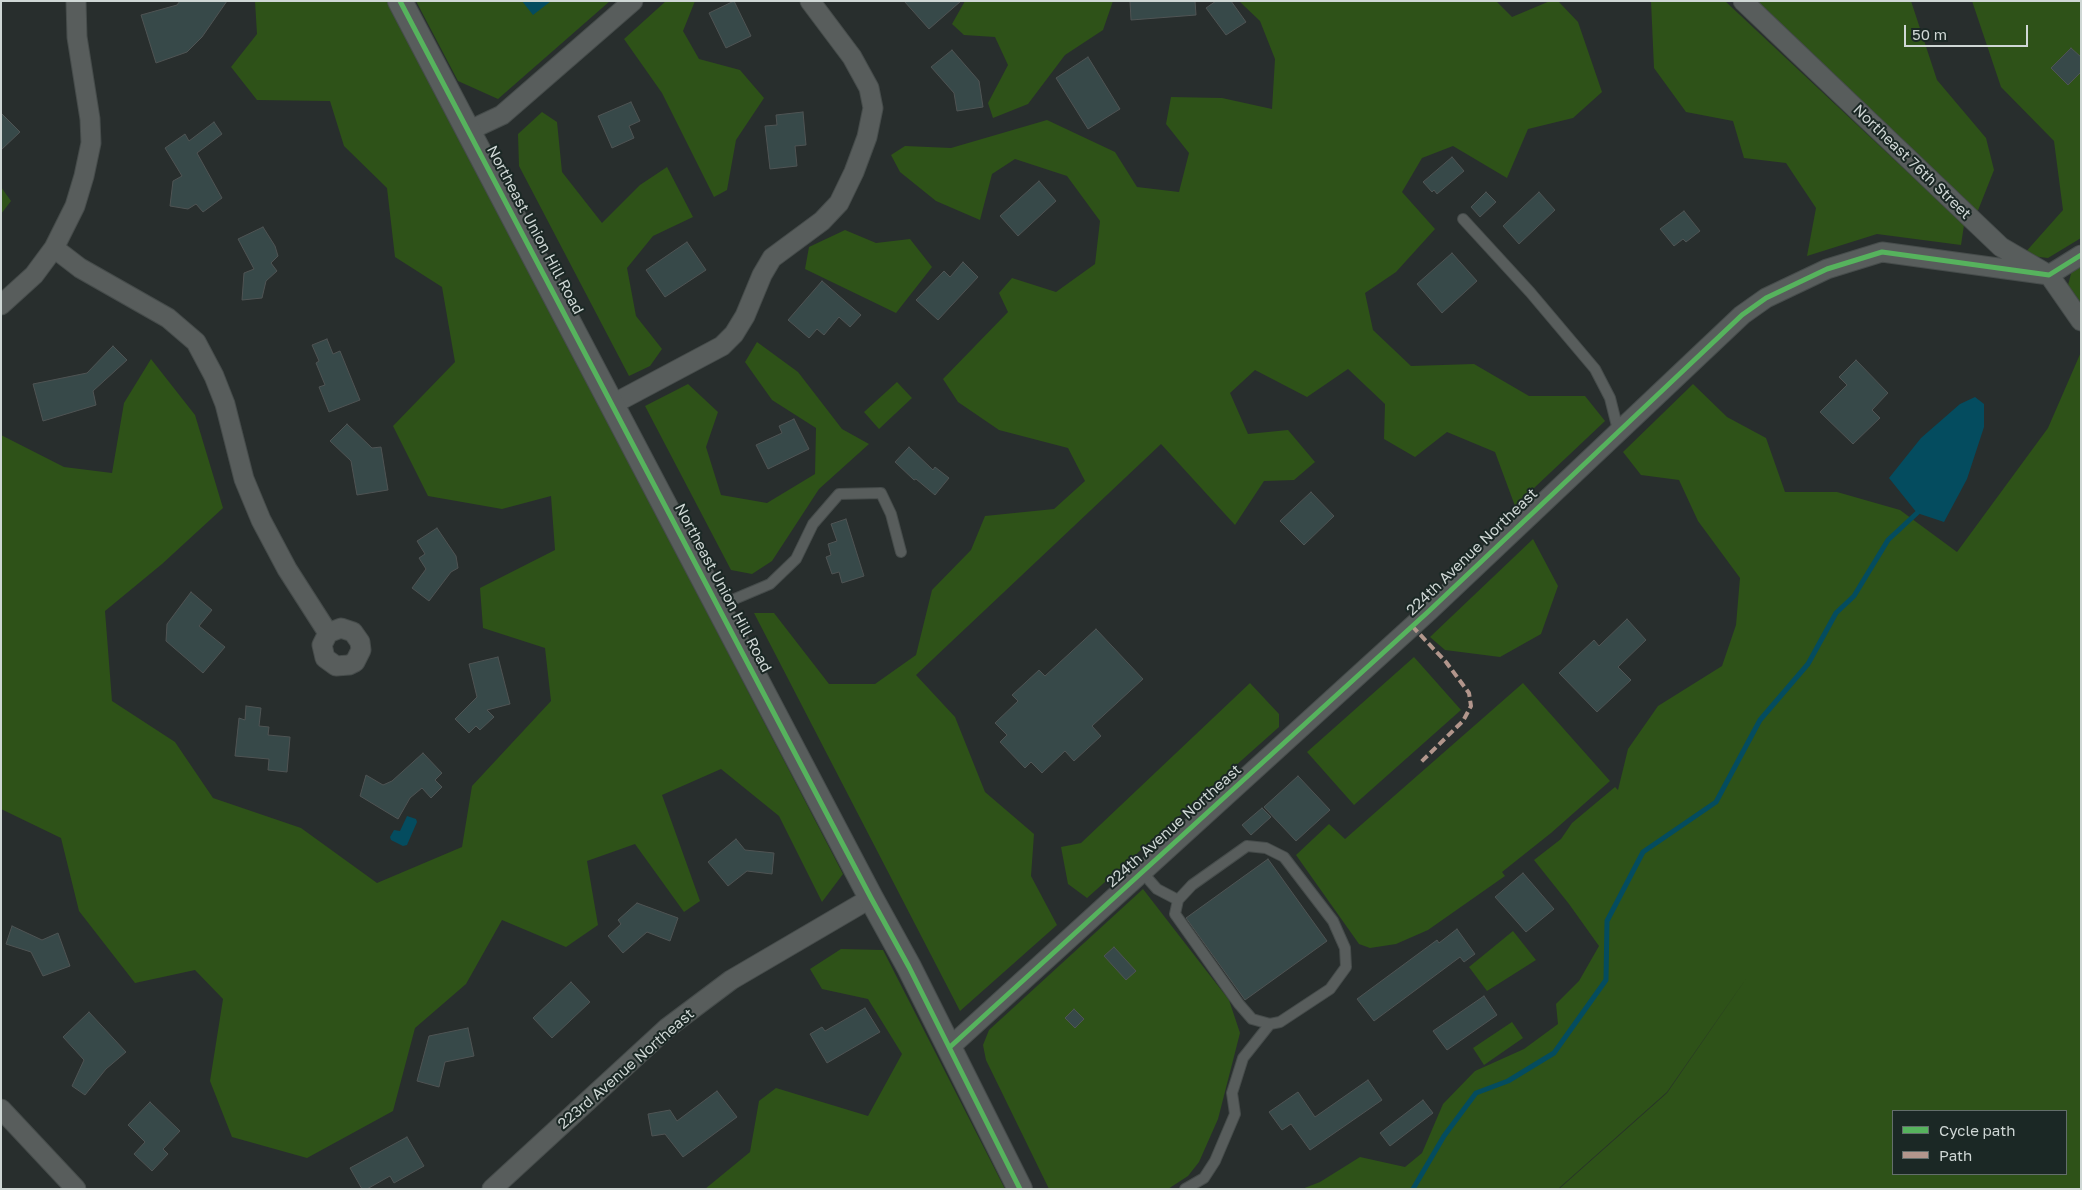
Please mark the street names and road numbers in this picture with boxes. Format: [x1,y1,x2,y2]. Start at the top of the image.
street label: Northeast 76th Street [1849,101,1975,223]
street label: Northeast Union Hill Road [483,143,587,317]
street label: 224th Avenue Northeast [1403,485,1541,619]
street label: Northeast Union Hill Road [671,501,775,675]
street label: 224th Avenue Northeast [1103,761,1245,891]
street label: 223rd Avenue Northeast [554,1005,698,1133]

